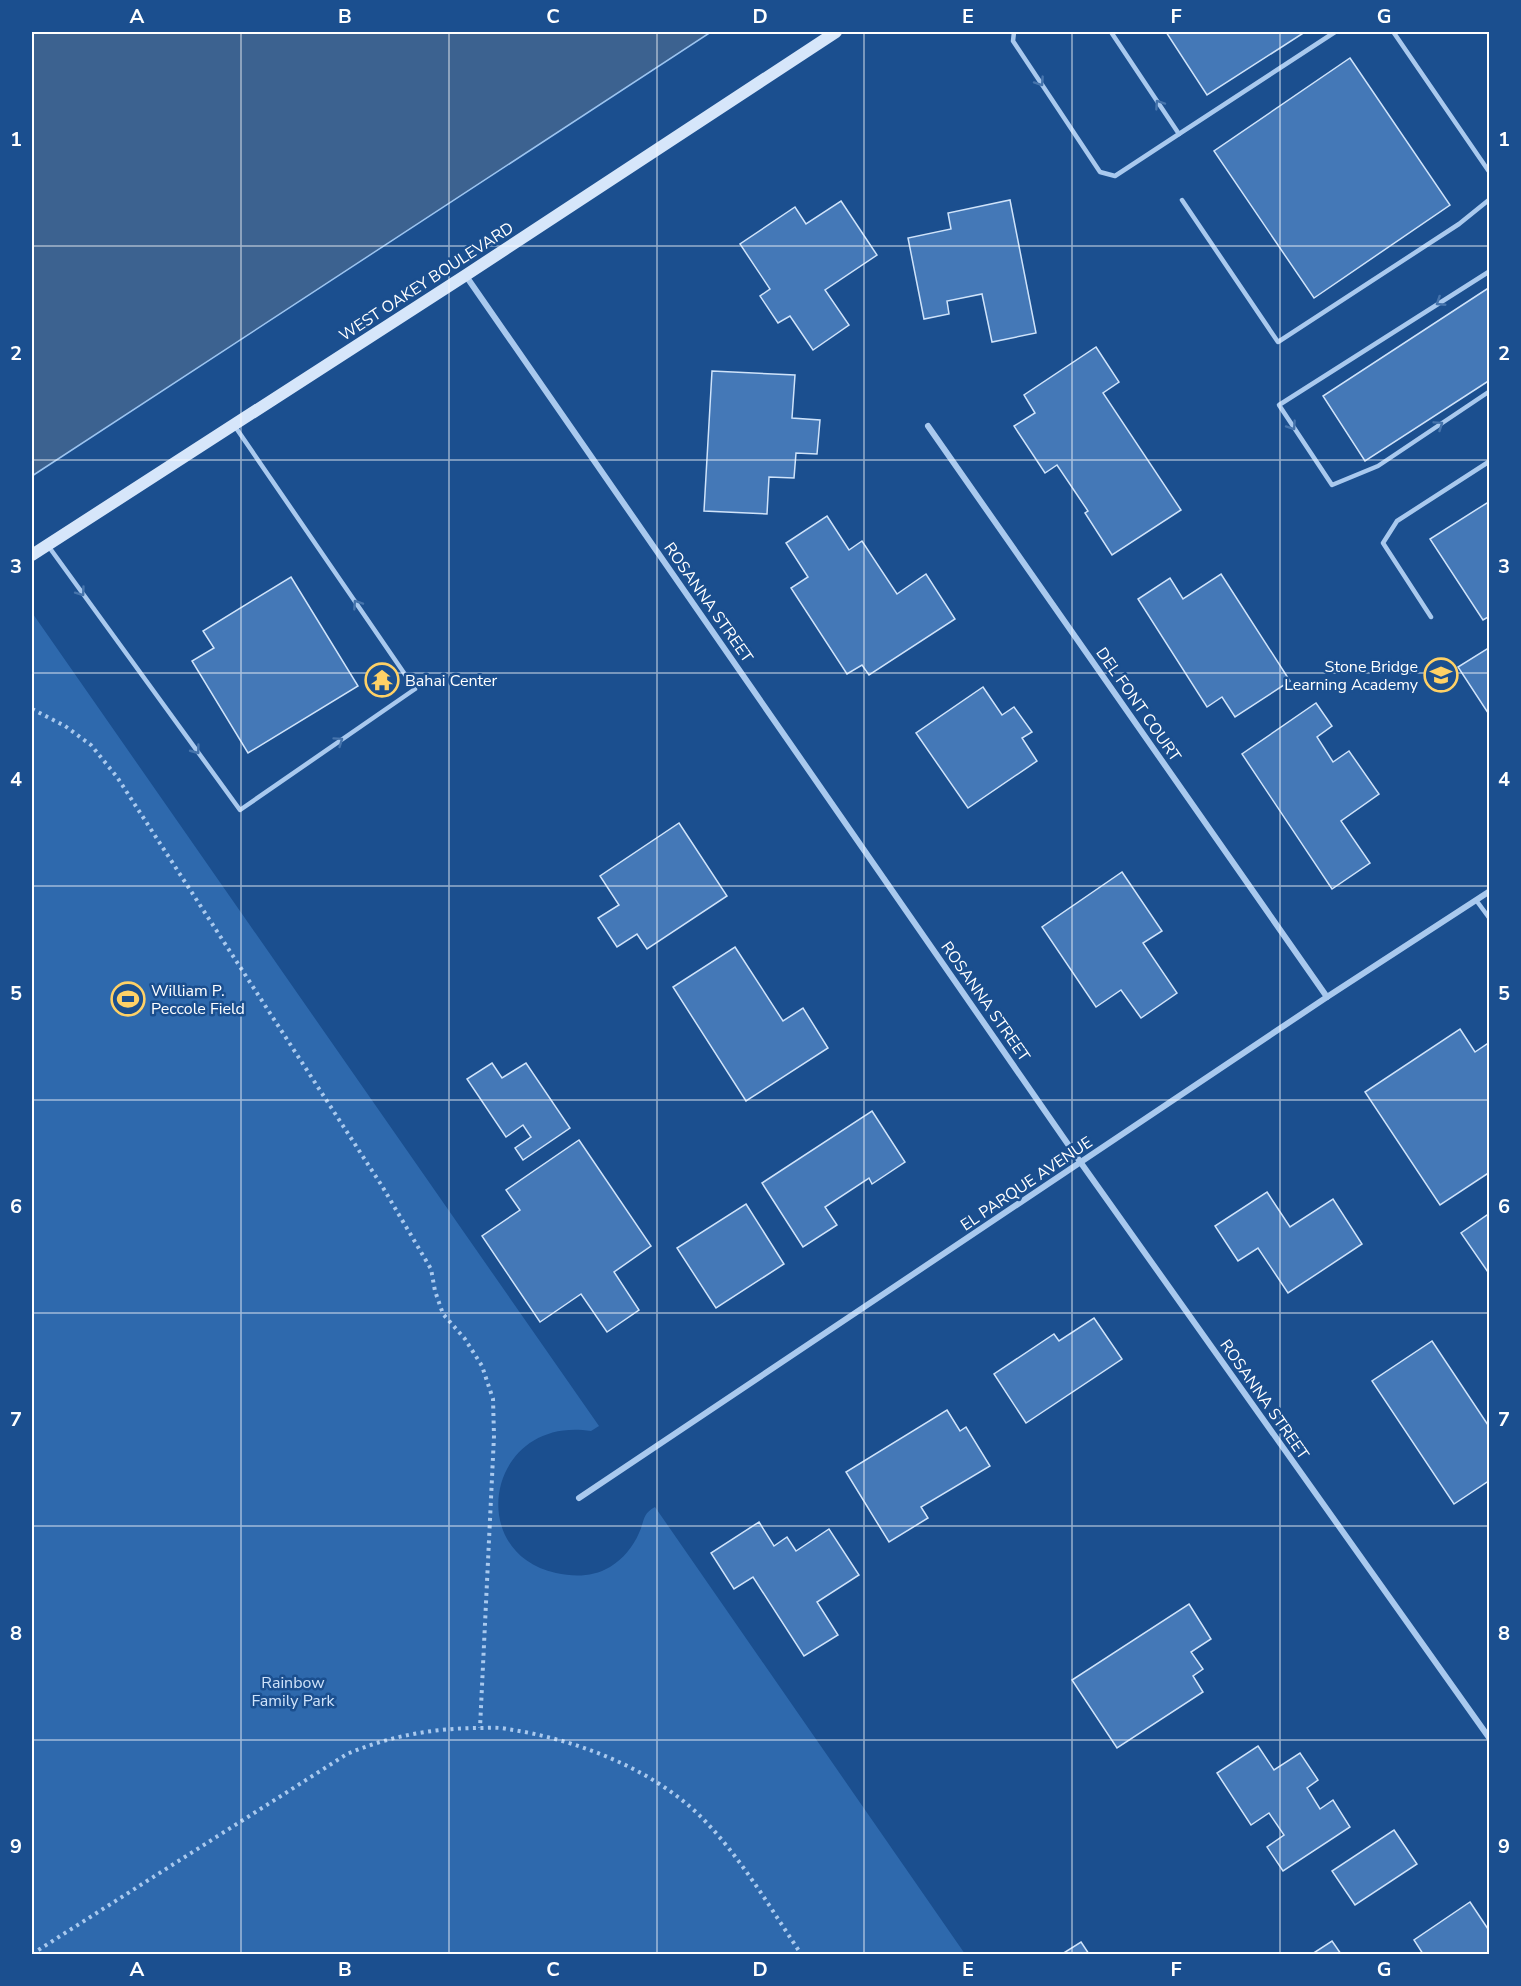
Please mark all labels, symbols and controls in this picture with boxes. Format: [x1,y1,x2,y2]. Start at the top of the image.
text: A [130,3,145,30]
text: B [338,3,352,30]
text: C [546,3,560,30]
text: D [752,3,768,30]
text: E [962,3,974,30]
text: F [1170,3,1182,30]
text: G [1377,3,1391,30]
one-way arrow [1033,75,1044,86]
one-way arrow [1155,99,1166,110]
text: 1 [10,126,22,153]
text: 1 [1498,126,1510,153]
street label: WEST OAKEY BOULEVARD [335,217,518,347]
one-way arrow [1436,295,1446,307]
text: 2 [10,340,22,367]
text: 2 [1498,340,1510,367]
one-way arrow [1285,419,1296,430]
one-way arrow [1433,421,1443,433]
street label: ROSANNA STREET [658,538,758,667]
text: 3 [10,553,22,580]
text: 3 [1498,553,1510,580]
one-way arrow [74,586,85,597]
one-way arrow [353,600,364,611]
street label: DEL FONT COURT [1091,643,1186,766]
place label: Stone Bridge Learning Academy [1284,656,1419,696]
school or university icon: Stone Bridge Learning Academy [1423,657,1459,693]
temple icon: Bahai Center [364,662,400,698]
place label: Bahai Center [405,670,498,692]
one-way arrow [333,737,344,748]
one-way arrow [189,744,200,755]
text: 4 [10,766,22,793]
text: 4 [1498,766,1510,793]
street label: ROSANNA STREET [935,937,1035,1066]
text: 5 [10,980,22,1007]
place label: William P. Peccole Field [151,980,245,1020]
text: 5 [1498,980,1510,1007]
sports icon: William P. Peccole Field [110,981,146,1017]
street label: EL PARQUE AVENUE [956,1131,1097,1236]
text: 6 [10,1193,22,1220]
text: 6 [1498,1193,1510,1220]
street label: ROSANNA STREET [1214,1335,1314,1464]
text: 7 [10,1406,22,1433]
text: 7 [1498,1406,1510,1433]
text: 8 [10,1620,22,1647]
text: 8 [1498,1620,1510,1647]
park label: Rainbow Family Park [251,1672,336,1712]
text: 9 [10,1833,22,1860]
text: 9 [1498,1833,1510,1860]
text: A [130,1956,145,1983]
text: B [338,1956,352,1983]
text: C [546,1956,560,1983]
text: D [752,1956,768,1983]
text: E [962,1956,974,1983]
text: F [1170,1956,1182,1983]
text: G [1377,1956,1391,1983]

